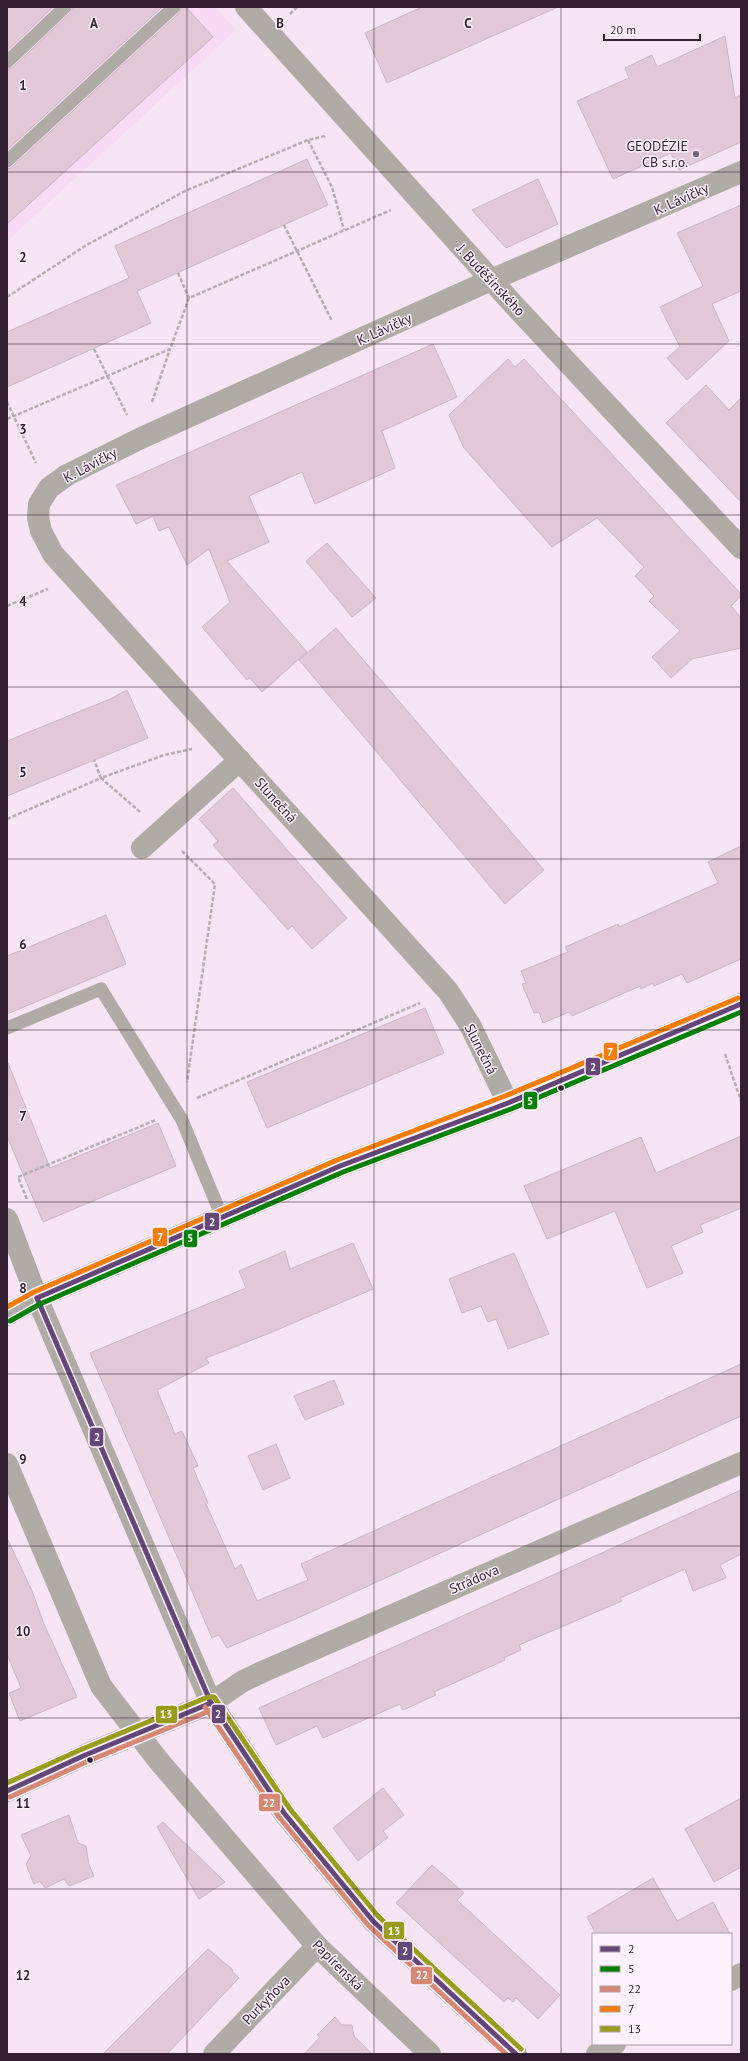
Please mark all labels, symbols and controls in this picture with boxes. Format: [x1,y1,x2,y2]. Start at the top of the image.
text: A [90,15,98,32]
text: B [276,15,284,32]
text: C [464,15,472,32]
scale bar [604,16,700,42]
text: 20 m [610,22,636,37]
text: 1 [19,77,27,94]
place label: GEODÉZIE CB s.r.o. [626,137,688,171]
marker: GEODÉZIE CB s.r.o. [691,149,701,159]
street label: K. Lávičky [651,179,712,219]
street label: J. Buděšínského [452,239,529,320]
text: 2 [19,249,27,266]
street label: K. Lávičky [354,309,415,349]
text: 3 [19,421,27,438]
street label: K. Lávičky [60,443,120,487]
text: 4 [19,593,27,610]
text: 5 [19,764,27,781]
street label: Slunečná [251,774,301,826]
text: 6 [19,936,27,953]
street label: Slunečná [461,1021,501,1077]
line badge: 7 [603,1042,618,1061]
text: 7 [607,1045,613,1059]
line badge: 2 [585,1057,601,1076]
text: 2 [590,1060,596,1074]
unlabelled marker [556,1083,566,1093]
line badge: 5 [523,1091,538,1110]
text: 5 [527,1094,533,1108]
text: 7 [19,1108,27,1125]
line badge: 2 [204,1212,220,1231]
text: 2 [209,1215,215,1229]
line badge: 7 [152,1227,168,1247]
line badge: 5 [183,1229,198,1248]
text: 7 [157,1230,163,1244]
text: 5 [187,1231,193,1245]
text: 8 [19,1280,27,1297]
line badge: 2 [89,1427,104,1447]
text: 2 [94,1430,100,1444]
text: 9 [19,1451,27,1468]
street label: Strádova [446,1560,502,1598]
text: 10 [16,1623,30,1640]
line badge: 2 [211,1704,226,1724]
line badge: 13 [155,1705,178,1724]
text: 13 [160,1707,172,1721]
text: 2 [215,1707,221,1721]
unlabelled marker [85,1755,95,1765]
line badge: 22 [258,1793,281,1812]
text: 11 [16,1795,30,1812]
text: 22 [263,1796,275,1810]
line badge: 13 [383,1921,405,1940]
text: 13 [388,1924,400,1938]
legend [592,1933,732,2045]
street label: Papírenská [309,1936,367,1994]
line badge: 2 [397,1941,413,1961]
text: 2 [628,1941,635,1956]
text: 2 [402,1944,408,1958]
text: 5 [628,1961,635,1976]
line badge: 22 [410,1966,433,1985]
text: 12 [16,1967,30,1984]
text: 22 [416,1968,428,1982]
street label: Purkyňova [238,1972,294,2028]
text: 22 [628,1981,641,1996]
text: 7 [628,2001,635,2016]
text: 13 [628,2021,641,2036]

